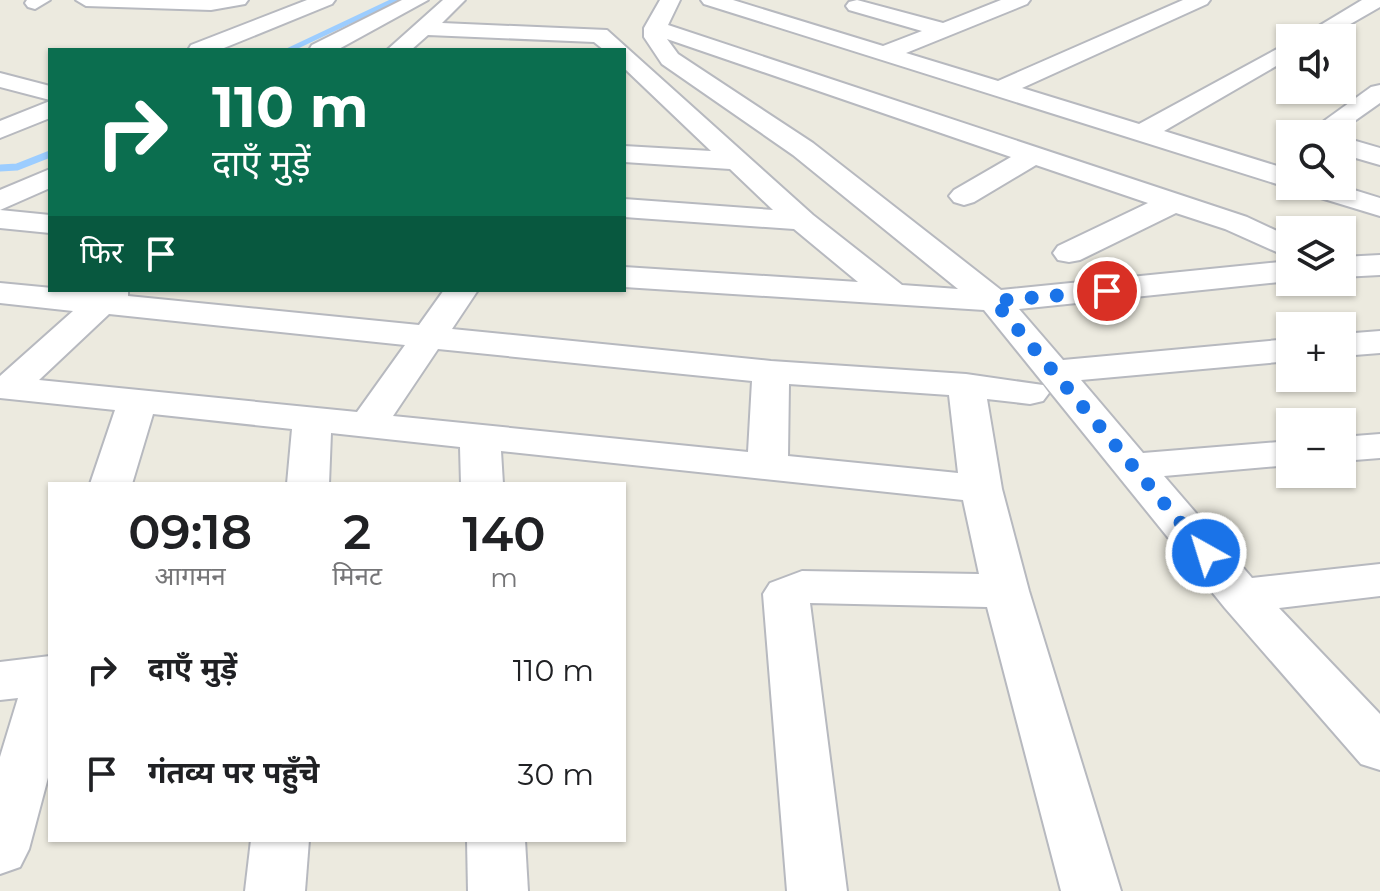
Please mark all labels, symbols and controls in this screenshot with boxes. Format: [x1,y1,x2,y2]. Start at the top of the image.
map controls [1276,24,1356,488]
button: sound [1276,24,1356,104]
text: 110 m [212,73,369,141]
icon: right [80,80,184,184]
button: search [1276,120,1356,200]
text: दाएँ मुड़ें [212,141,311,185]
button: layers [1276,216,1356,296]
icon: arrive [139,232,183,276]
text: फिर [80,234,123,271]
pin [1073,257,1141,325]
icon: arrive [1085,269,1129,313]
button: + [1276,312,1356,392]
button: − [1276,408,1356,488]
text: 09:18 [128,503,252,561]
text: 2 [343,503,371,561]
text: 140 [462,505,546,563]
position arrow [1164,511,1248,595]
text: आगमन [155,560,226,592]
text: मिनट [332,560,382,592]
text: m [490,562,518,594]
icon: right [80,648,124,692]
text: दाएँ मुड़ें [148,650,237,687]
text: 110 m [513,652,594,689]
icon: arrive [80,752,124,796]
text: गंतव्य पर पहुँचे [148,754,319,791]
text: 30 m [518,756,594,793]

